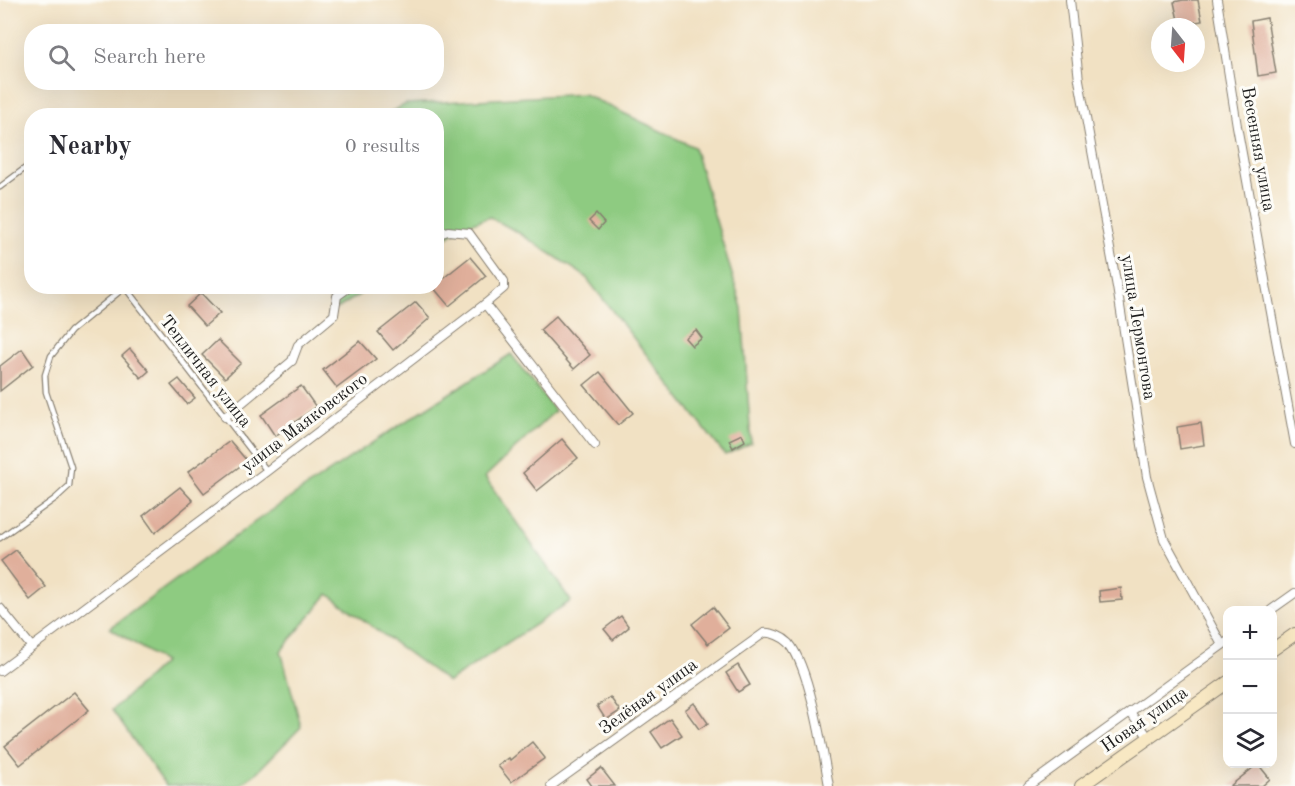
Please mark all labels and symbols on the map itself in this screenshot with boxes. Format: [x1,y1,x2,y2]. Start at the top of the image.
north arrow [1151,18,1205,72]
street label: Весенняя улица [1238,85,1278,213]
street label: улица Лермонтова [1118,253,1158,401]
street label: Тепличная улица [156,312,254,431]
street label: улица Маяковского [238,370,371,476]
street label: Зелёная улица [596,655,701,738]
street label: Новая улица [1098,683,1191,756]

